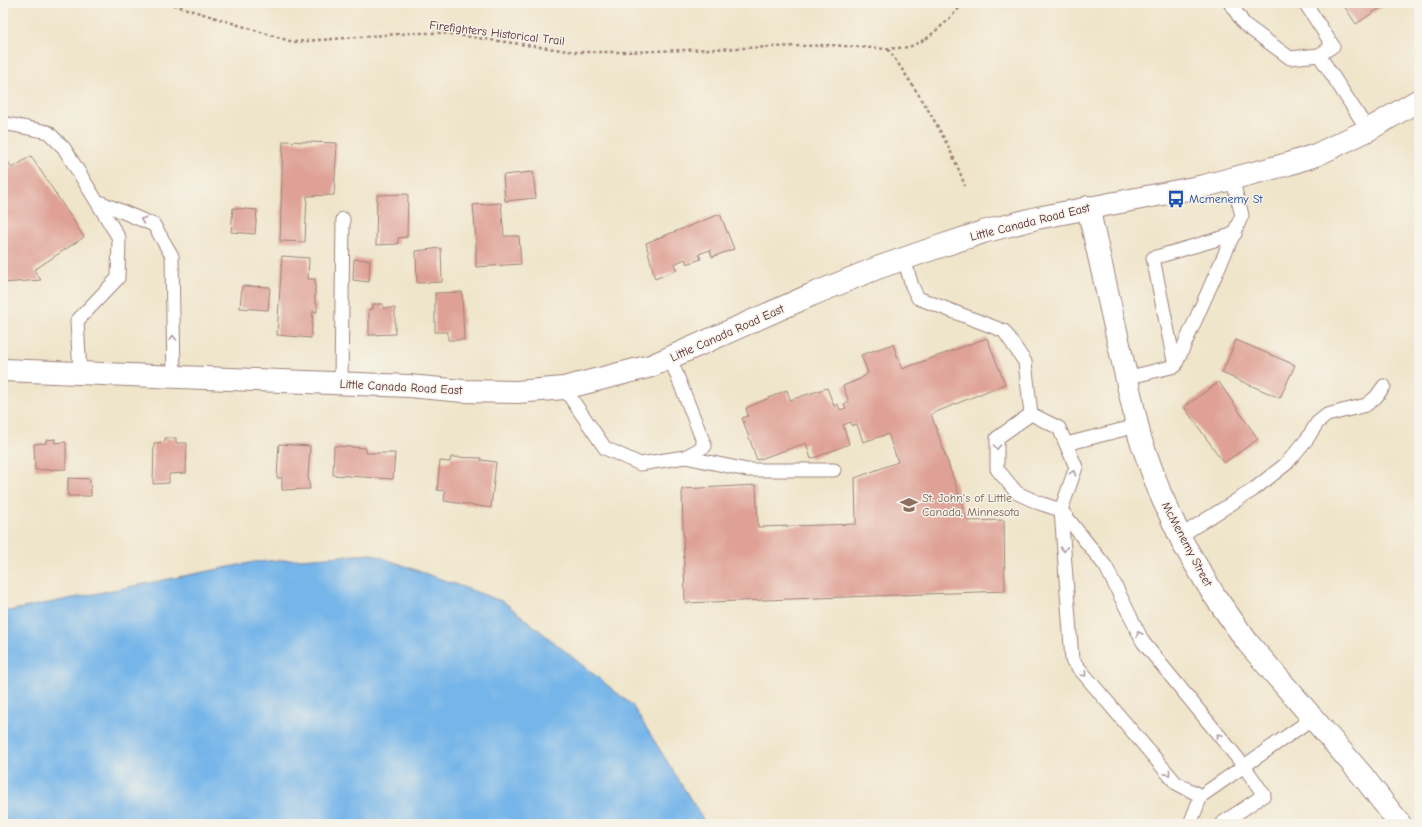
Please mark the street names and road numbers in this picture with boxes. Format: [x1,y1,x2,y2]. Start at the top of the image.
street label: Firefighters Historical Trail [429,18,565,48]
street label: Little Canada Road East [969,200,1092,244]
street label: Little Canada Road East [668,301,787,364]
street label: Little Canada Road East [339,377,463,397]
street label: McMenemy Street [1159,499,1215,589]

